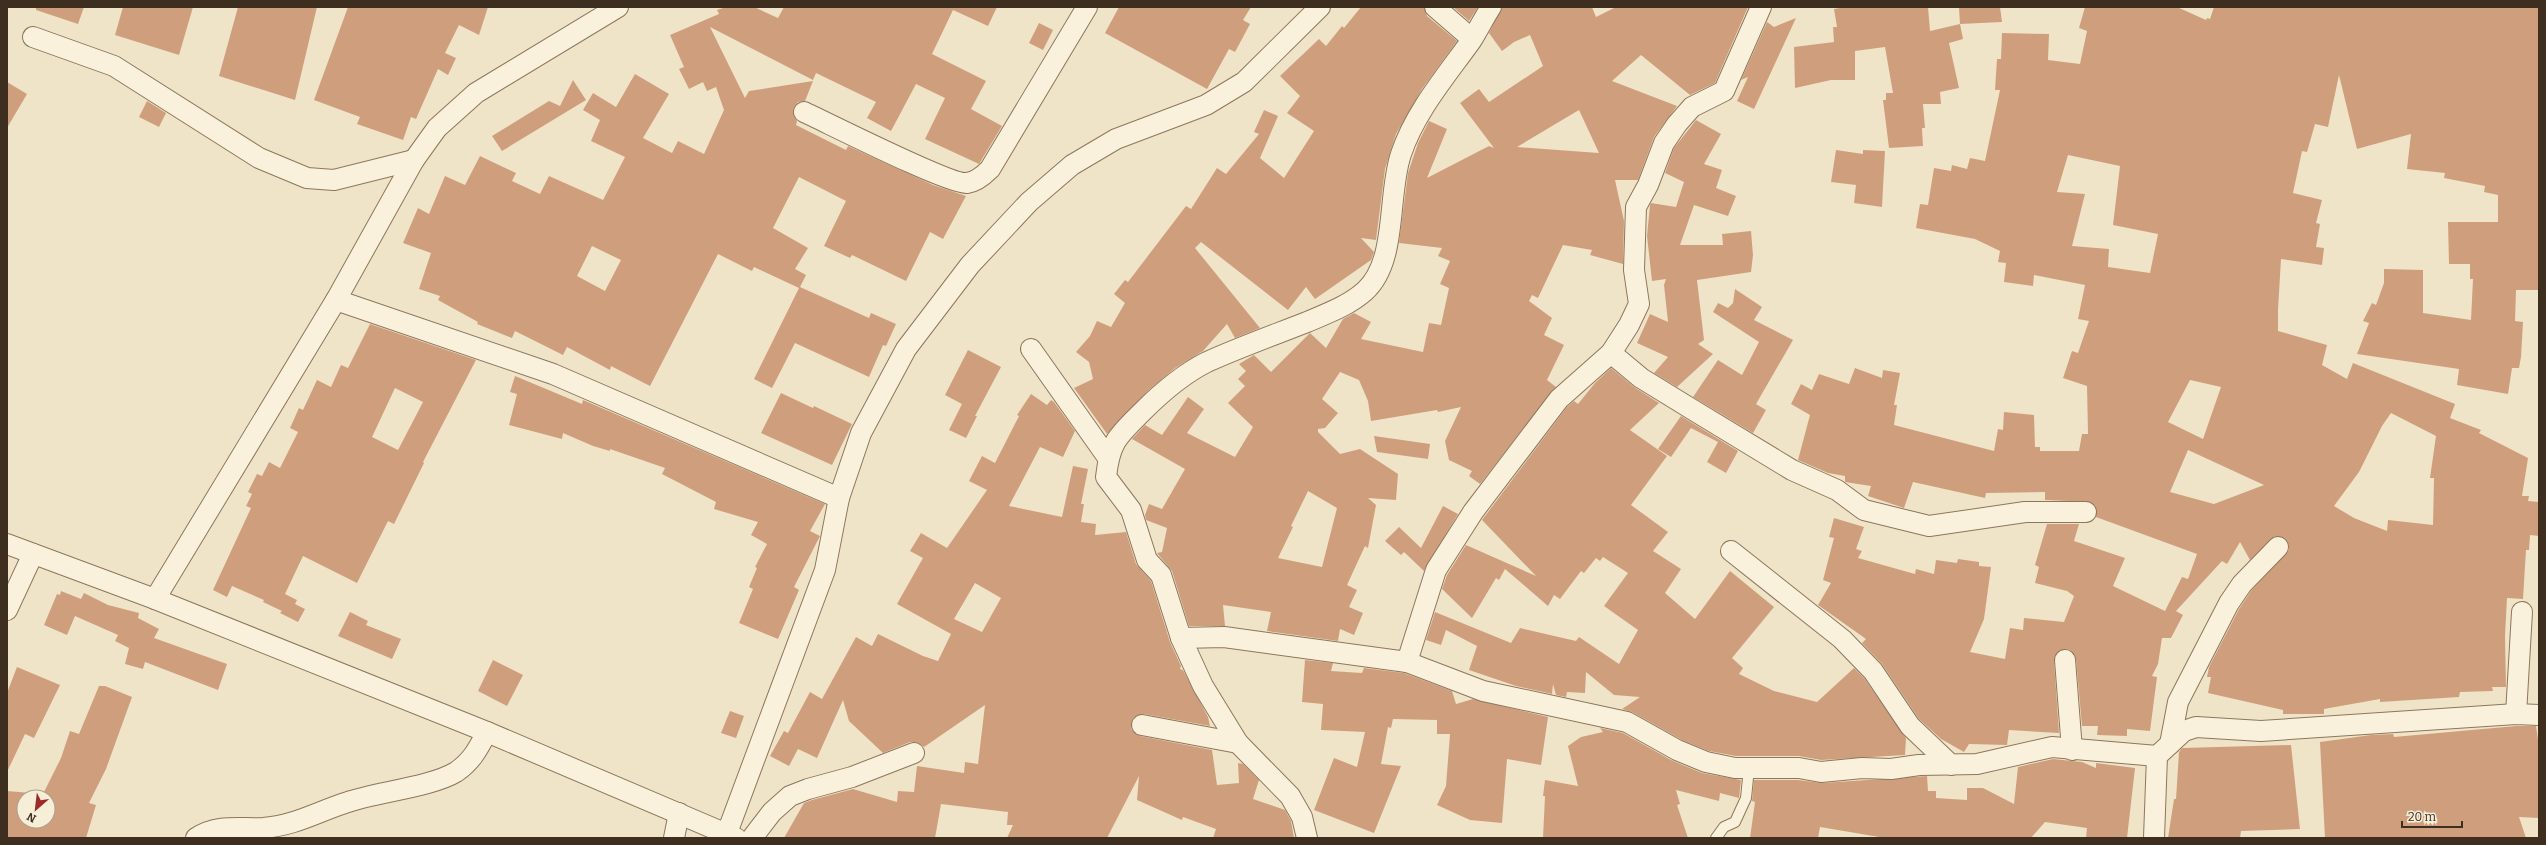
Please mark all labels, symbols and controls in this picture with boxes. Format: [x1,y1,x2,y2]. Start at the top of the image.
north arrow [16,789,56,829]
scale bar [2402,803,2462,829]
text: N [24,809,38,825]
text: 20 m [2408,810,2437,824]

